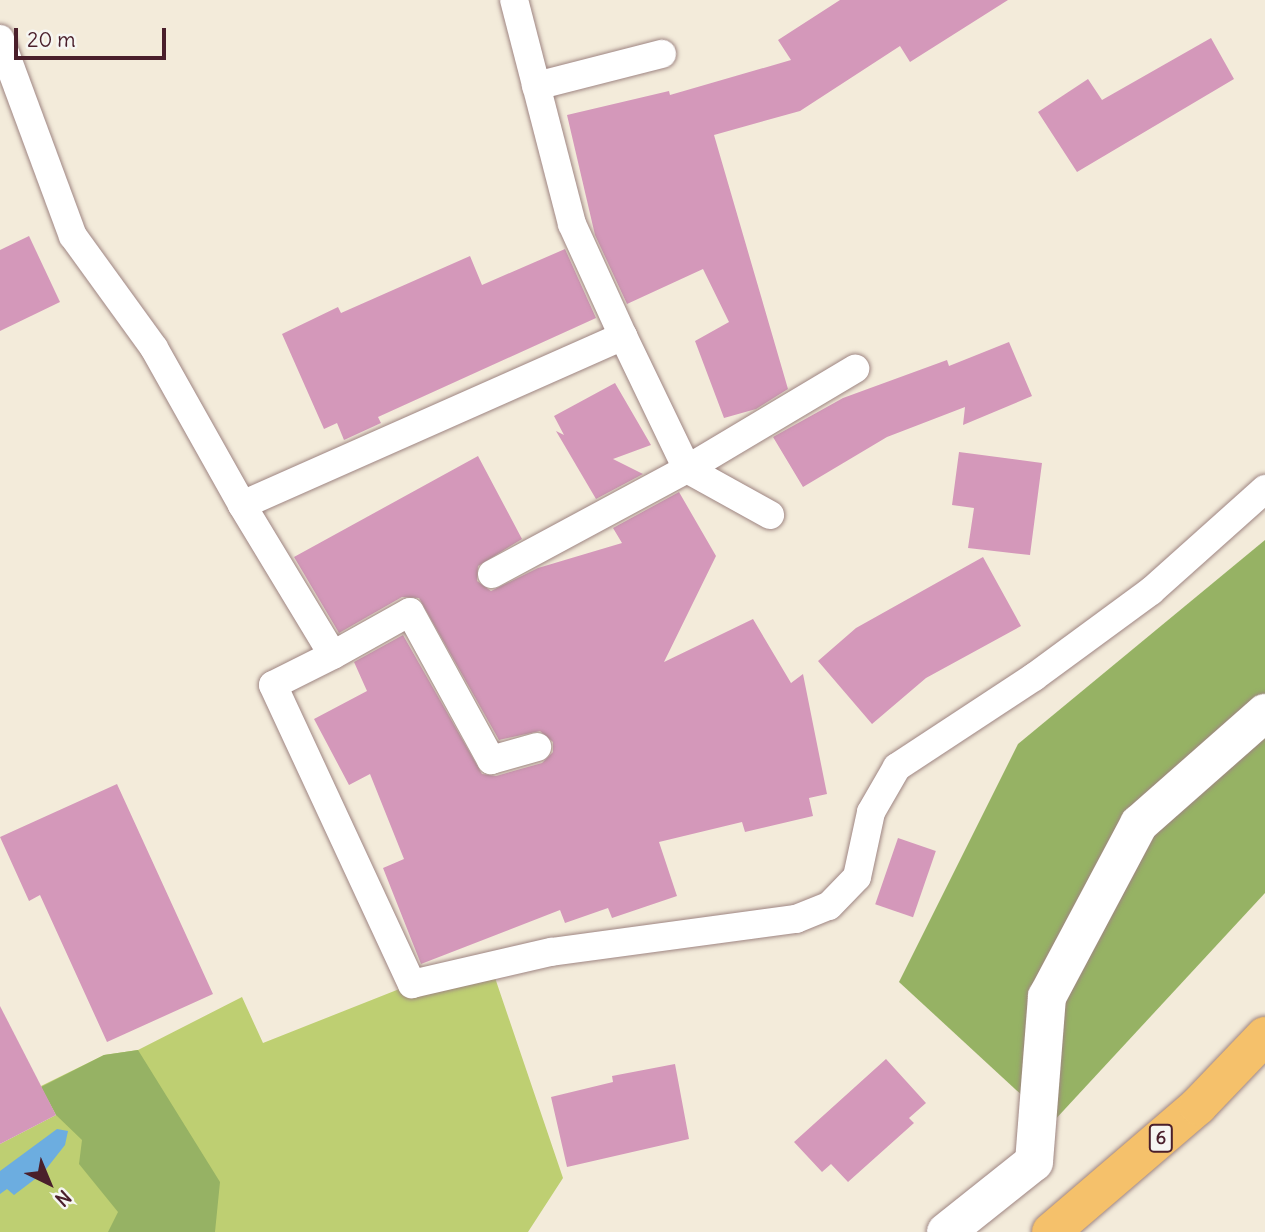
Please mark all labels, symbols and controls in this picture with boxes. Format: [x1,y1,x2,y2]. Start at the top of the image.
scale bar [18,14,170,58]
text: 20 m [27,26,76,53]
road number: 6 [1149,1124,1173,1153]
north arrow [14,1148,84,1218]
text: N [50,1185,76,1212]

